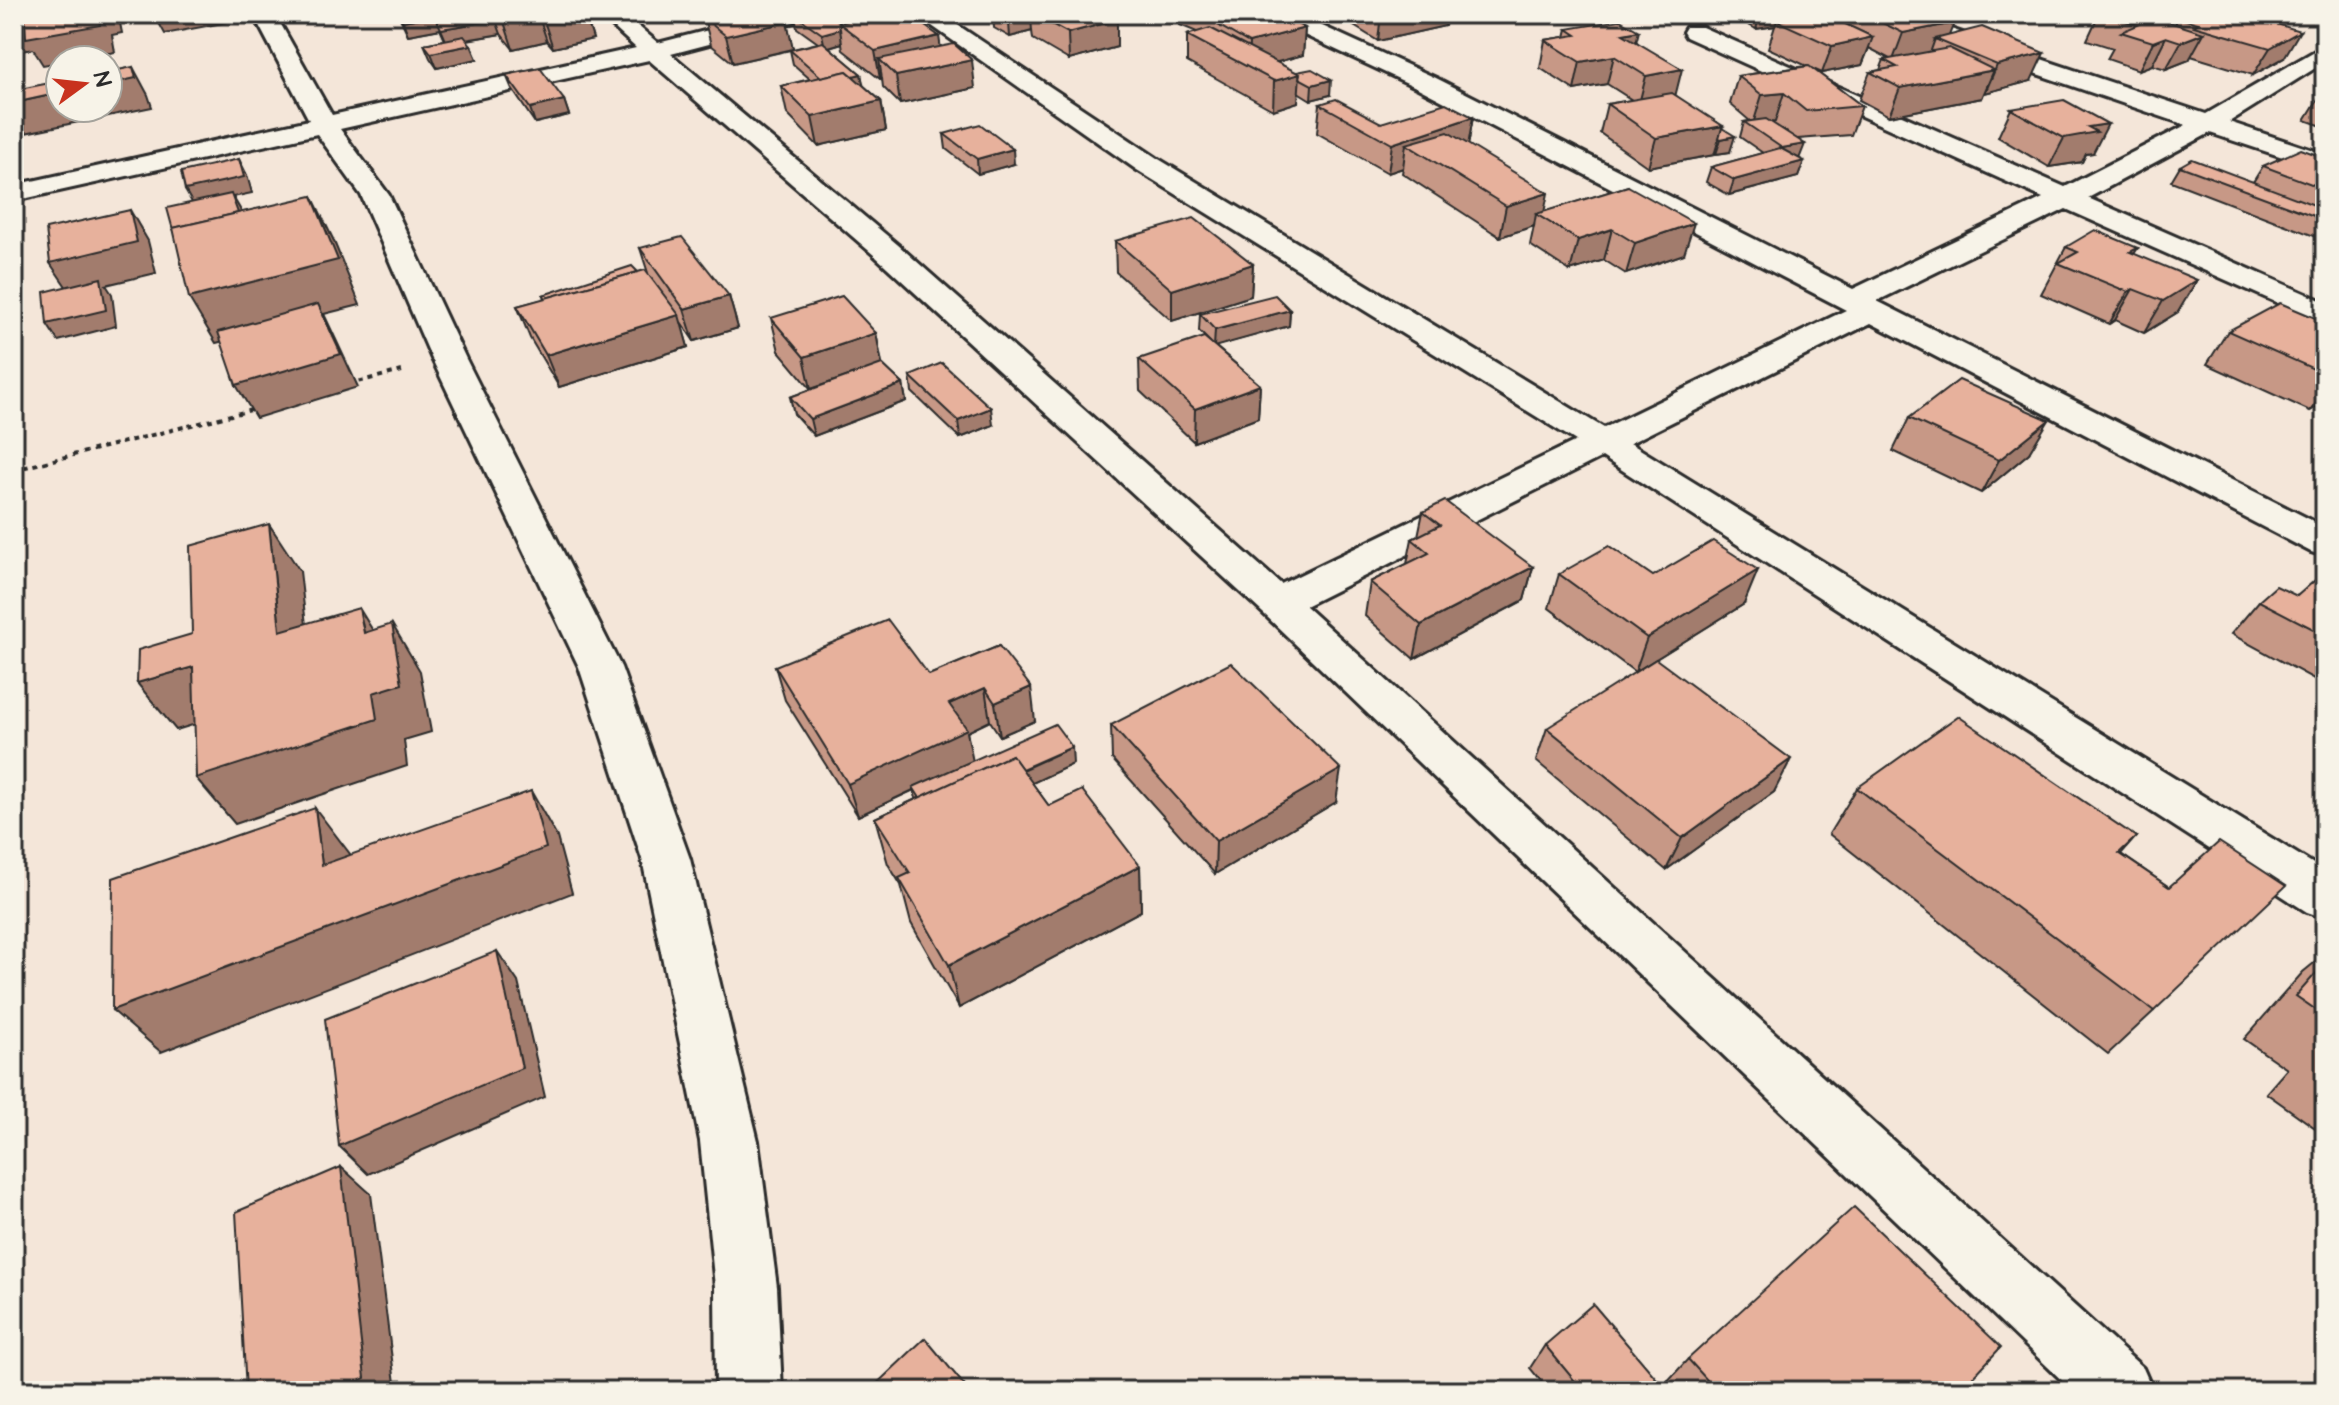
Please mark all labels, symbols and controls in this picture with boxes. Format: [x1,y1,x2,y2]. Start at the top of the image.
north arrow [44,44,124,124]
text: N [85,69,119,90]

